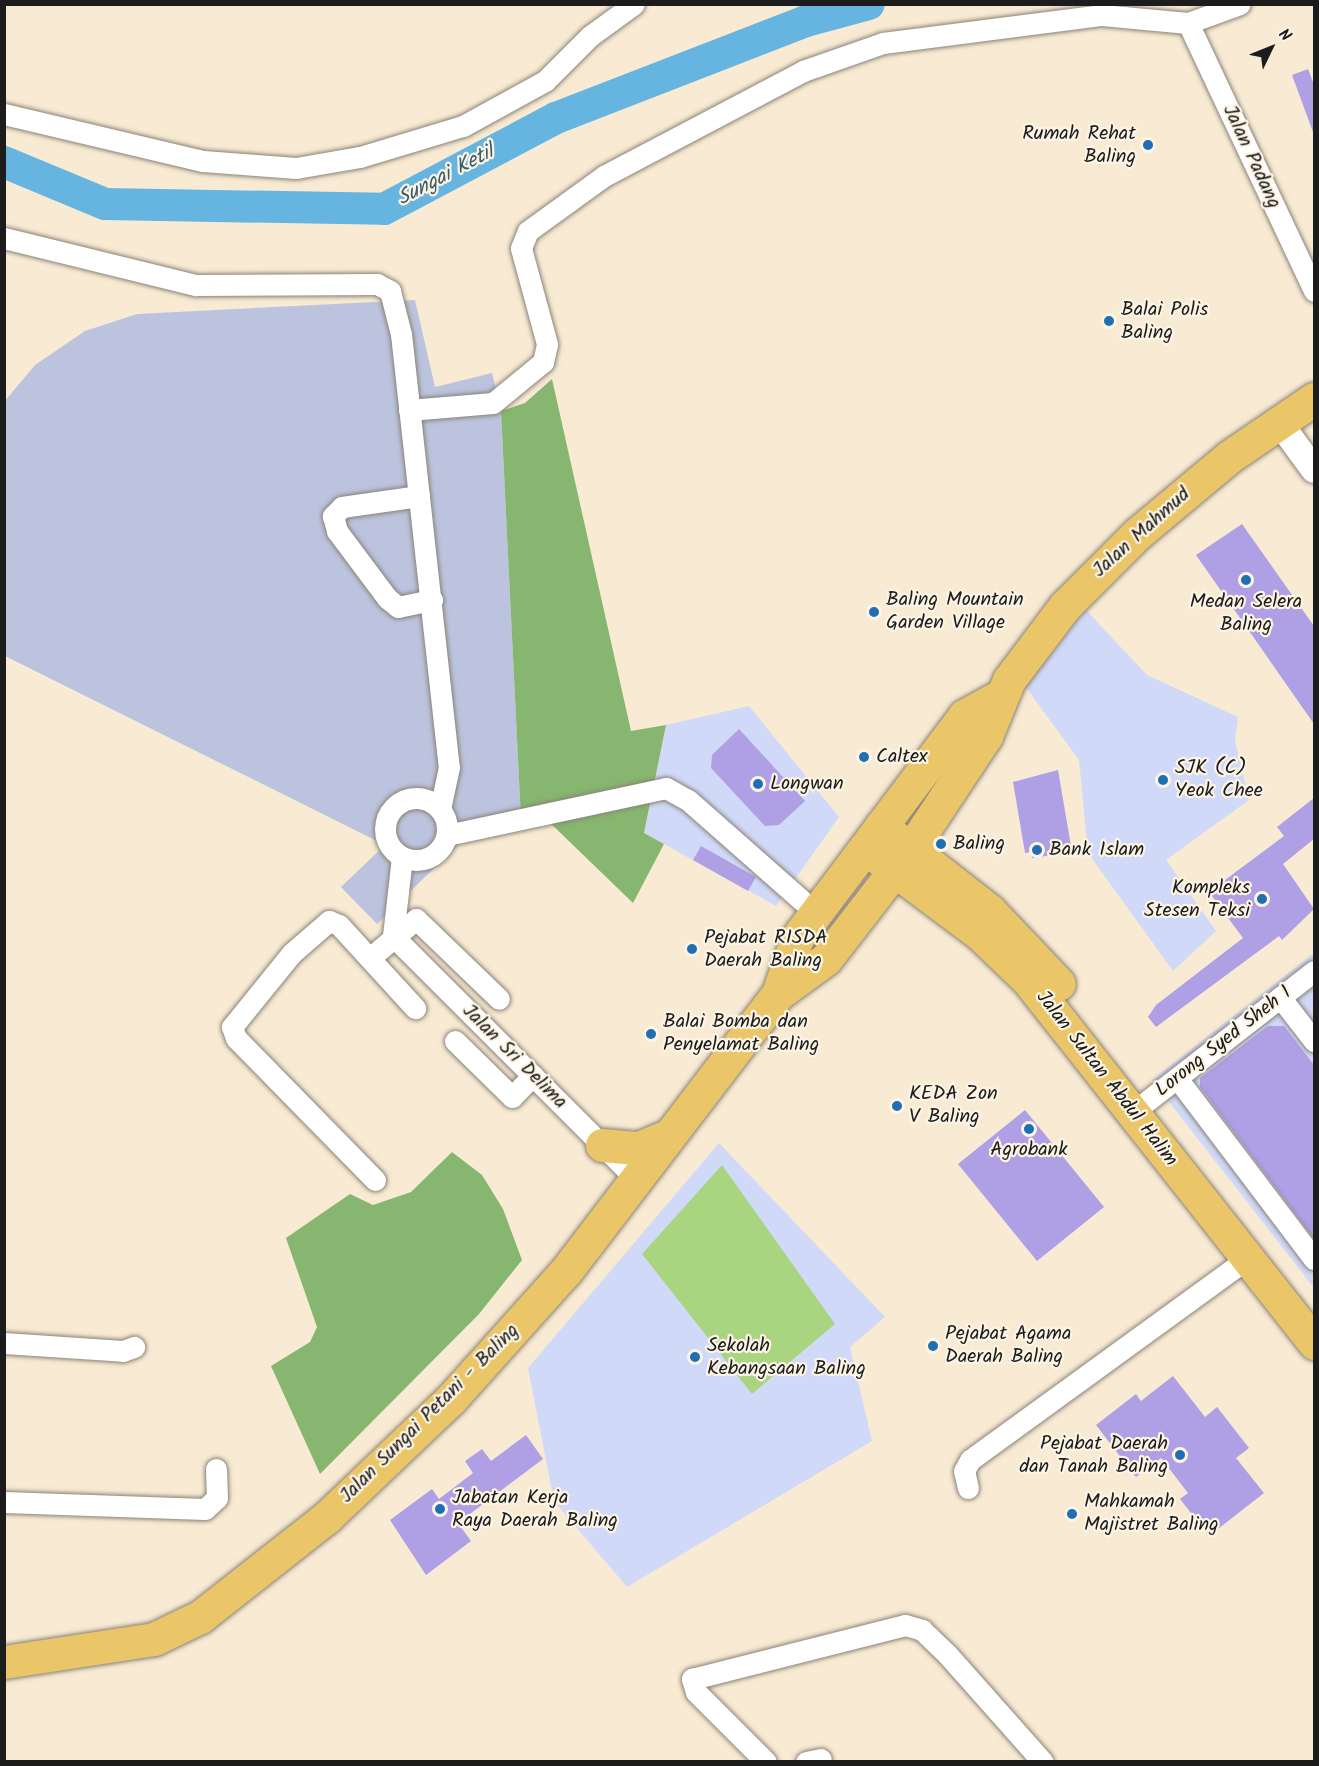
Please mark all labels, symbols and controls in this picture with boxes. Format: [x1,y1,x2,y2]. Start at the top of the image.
north arrow [1241,18,1301,78]
text: N [1272,23,1297,48]
street label: Jalan Padang [1217,101,1285,213]
place label: Rumah Rehat Baling [1022,122,1136,169]
marker: Rumah Rehat Baling [1141,138,1155,152]
water label: Sungai Ketil [393,140,499,212]
place label: Balai Polis Baling [1121,298,1208,345]
marker: Balai Polis Baling [1102,314,1116,328]
street label: Jalan Mahmud [1088,483,1196,583]
marker: Medan Selera Baling [1239,573,1253,587]
place label: Baling Mountain Garden Village [886,588,1024,635]
place label: Medan Selera Baling [1190,590,1302,637]
marker: Baling Mountain Garden Village [867,605,881,619]
place label: Caltex [876,745,928,769]
marker: Caltex [857,750,871,764]
place label: SJK (C) Yeok Chee [1175,756,1263,803]
place label: Longwan [770,772,844,796]
marker: SJK (C) Yeok Chee [1156,773,1170,787]
marker: Longwan [751,777,765,791]
place label: Baling [953,832,1005,856]
marker: Baling [934,837,948,851]
place label: Bank Islam [1049,838,1144,862]
marker: Bank Islam [1030,843,1044,857]
place label: Kompleks Stesen Teksi [1144,876,1250,923]
marker: Kompleks Stesen Teksi [1255,892,1269,906]
place label: Pejabat RISDA Daerah Baling [704,926,828,973]
marker: Pejabat RISDA Daerah Baling [685,942,699,956]
street label: Lorong Syed Sheh 1 [1151,981,1297,1103]
street label: Jalan Sultan Abdul Halim [1030,986,1182,1172]
street label: Jalan Sri Delima [457,1000,571,1114]
place label: Balai Bomba dan Penyelamat Baling [663,1011,819,1058]
marker: Balai Bomba dan Penyelamat Baling [644,1027,658,1041]
place label: KEDA Zon V Baling [909,1082,998,1129]
marker: KEDA Zon V Baling [890,1099,904,1113]
marker: Agrobank [1022,1122,1036,1136]
place label: Agrobank [990,1138,1068,1162]
street label: Jalan Sungai Petani - Baling [335,1319,525,1509]
place label: Pejabat Agama Daerah Baling [945,1322,1071,1369]
place label: Sekolah Kebangsaan Baling [707,1334,866,1381]
marker: Pejabat Agama Daerah Baling [926,1339,940,1353]
marker: Sekolah Kebangsaan Baling [688,1350,702,1364]
place label: Pejabat Daerah dan Tanah Baling [1019,1432,1168,1479]
marker: Pejabat Daerah dan Tanah Baling [1173,1448,1187,1462]
place label: Jabatan Kerja Raya Daerah Baling [452,1486,618,1533]
place label: Mahkamah Majistret Baling [1084,1490,1219,1537]
marker: Jabatan Kerja Raya Daerah Baling [433,1502,447,1516]
marker: Mahkamah Majistret Baling [1065,1507,1079,1521]

